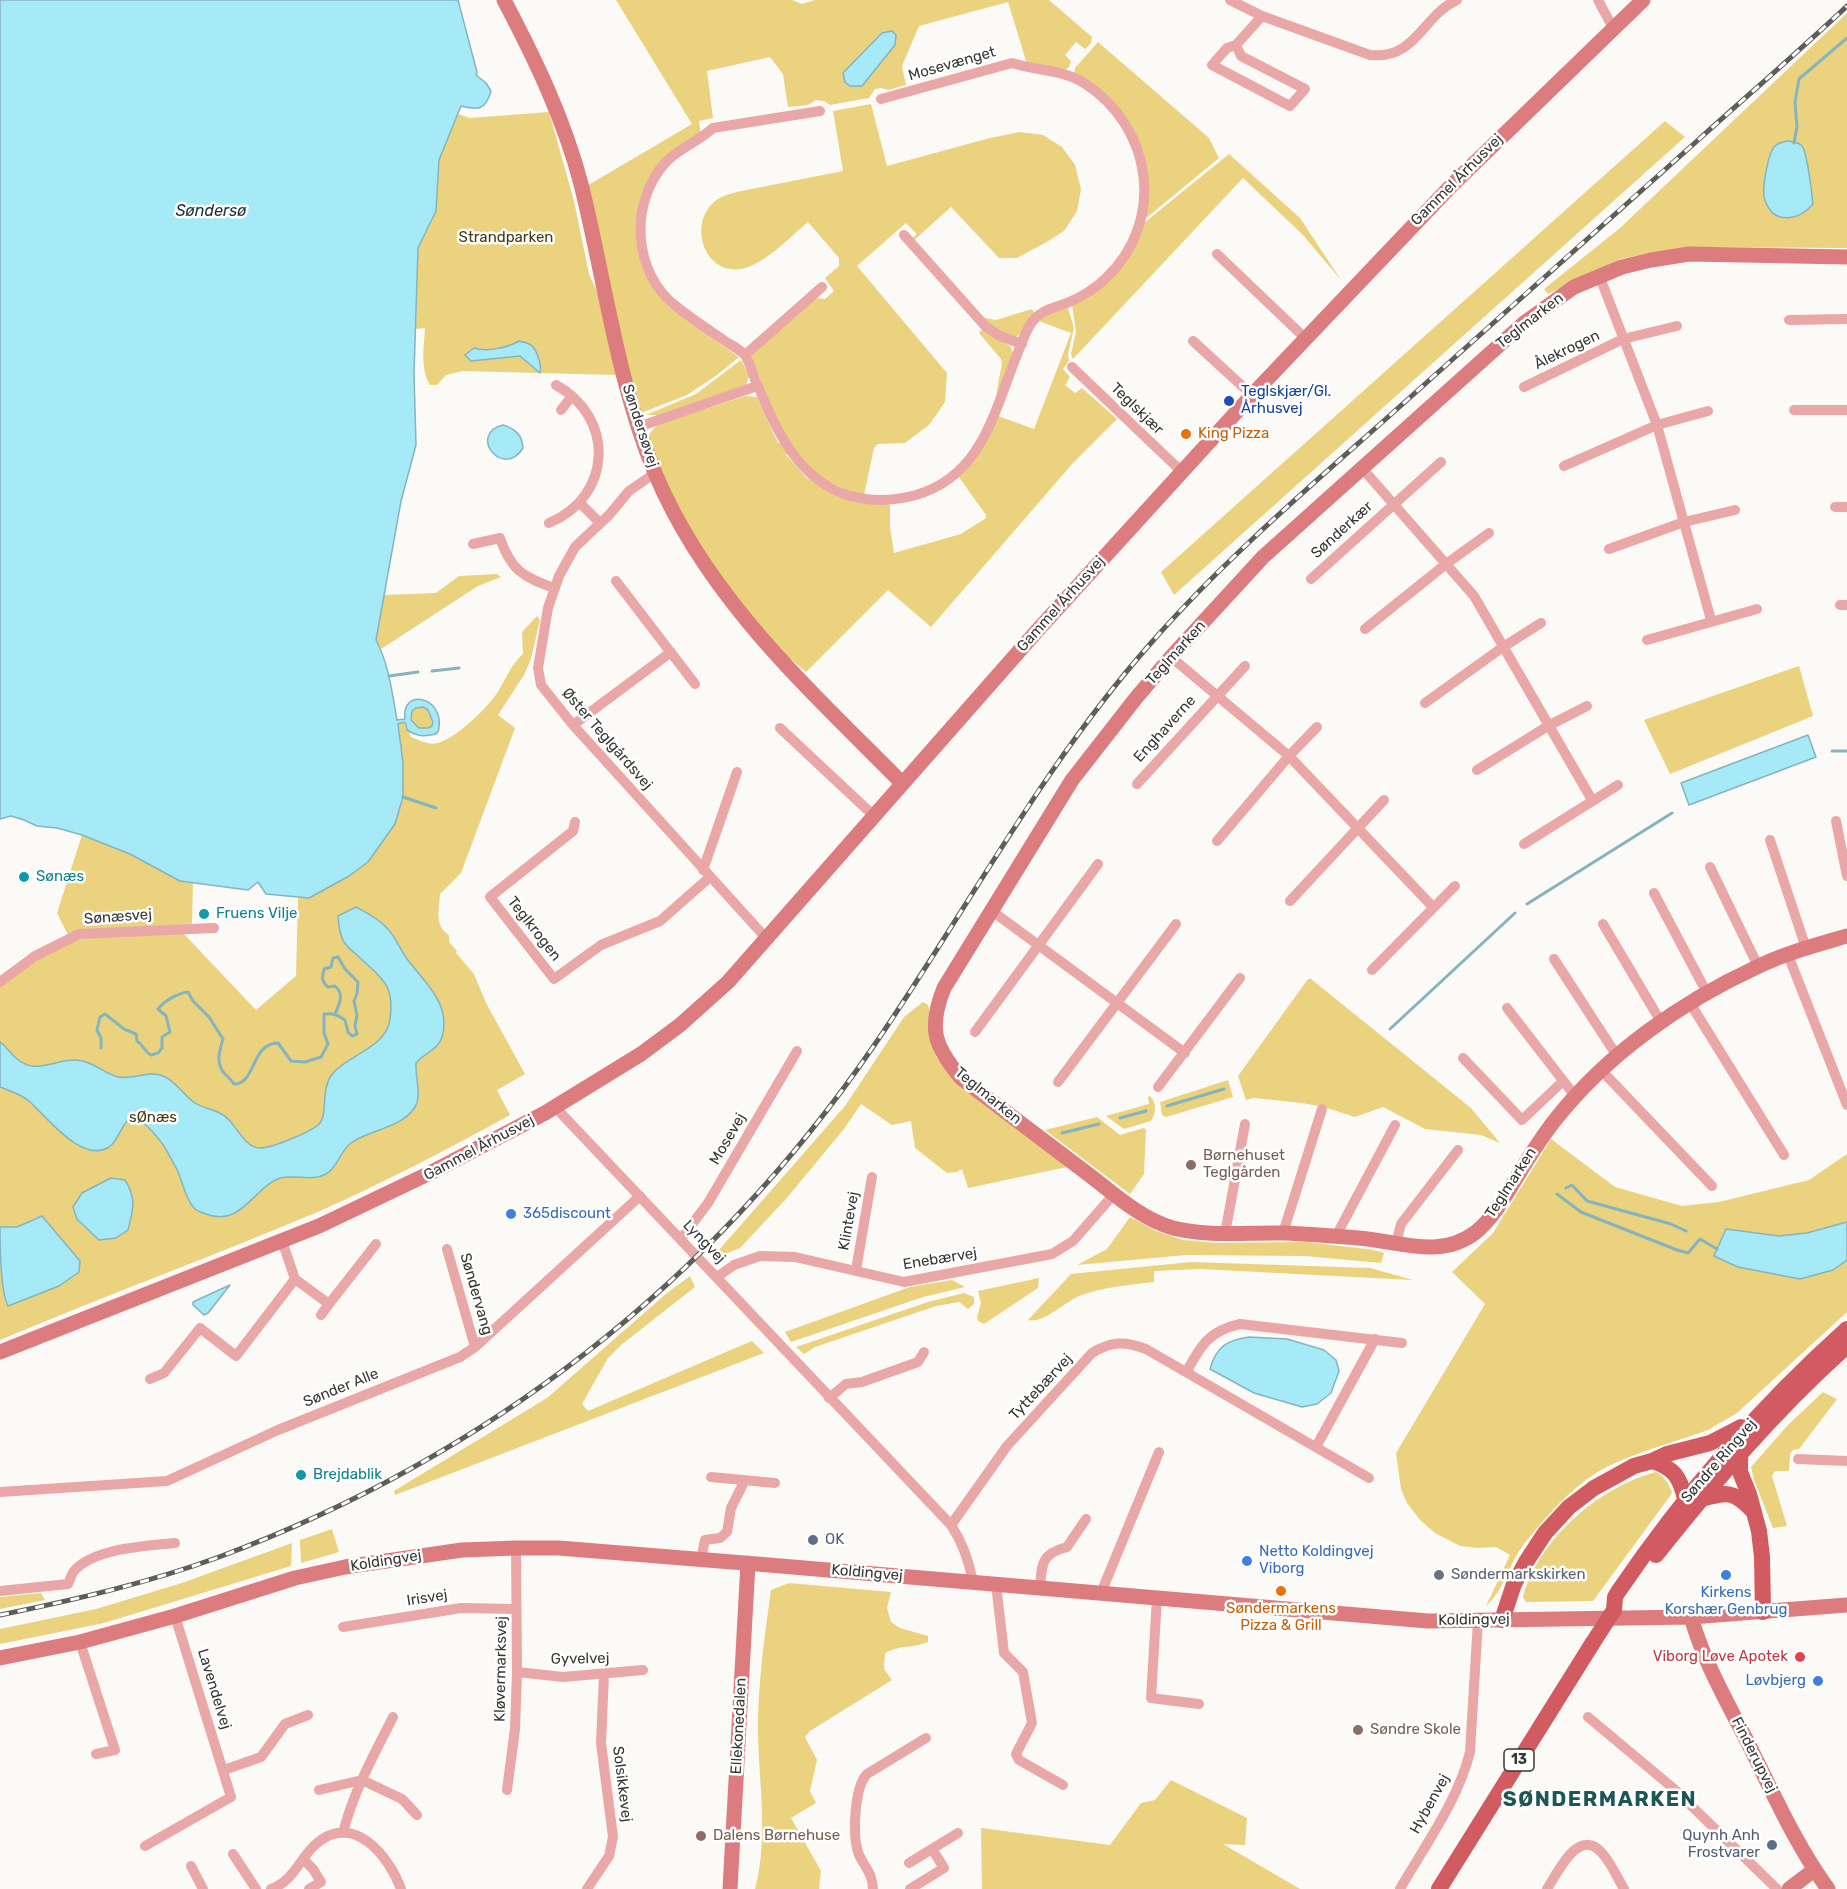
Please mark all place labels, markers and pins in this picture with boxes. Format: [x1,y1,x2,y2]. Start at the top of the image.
place label: Teglskjær/Gl. Århusvej [1241,383,1331,418]
marker: Teglskjær/Gl. Århusvej [1222,394,1236,408]
place label: King Pizza [1198,425,1269,443]
marker: King Pizza [1179,427,1193,441]
place label: Sønæs [36,868,84,886]
marker: Sønæs [17,870,31,884]
place label: Fruens Vilje [216,905,297,923]
marker: Fruens Vilje [197,907,211,921]
place label: Børnehuset Teglgården [1203,1147,1285,1182]
marker: Børnehuset Teglgården [1184,1158,1198,1172]
place label: 365discount [523,1205,611,1223]
marker: 365discount [504,1207,518,1221]
place label: Brejdablik [313,1466,382,1484]
marker: Brejdablik [294,1468,308,1482]
place label: OK [825,1531,844,1549]
marker: OK [806,1533,820,1547]
place label: Netto Koldingvej Viborg [1259,1543,1373,1578]
marker: Netto Koldingvej Viborg [1240,1554,1254,1568]
place label: Søndermarkskirken [1451,1566,1586,1584]
marker: Søndermarkskirken [1432,1568,1446,1582]
marker: Kirkens Korshær Genbrug [1719,1568,1733,1582]
marker: Søndermarkens Pizza & Grill [1274,1584,1288,1598]
place label: Kirkens Korshær Genbrug [1665,1584,1787,1619]
place label: Søndermarkens Pizza & Grill [1226,1600,1336,1635]
place label: Viborg Løve Apotek [1653,1648,1788,1666]
marker: Viborg Løve Apotek [1793,1650,1807,1664]
place label: Løvbjerg [1745,1672,1806,1690]
marker: Løvbjerg [1811,1674,1825,1688]
place label: Søndre Skole [1370,1721,1461,1739]
marker: Søndre Skole [1351,1723,1365,1737]
place label: Dalens Børnehuse [713,1827,840,1845]
place label: Quynh Anh Frostvarer [1682,1827,1760,1862]
marker: Dalens Børnehuse [694,1829,708,1843]
marker: Quynh Anh Frostvarer [1765,1838,1779,1852]

